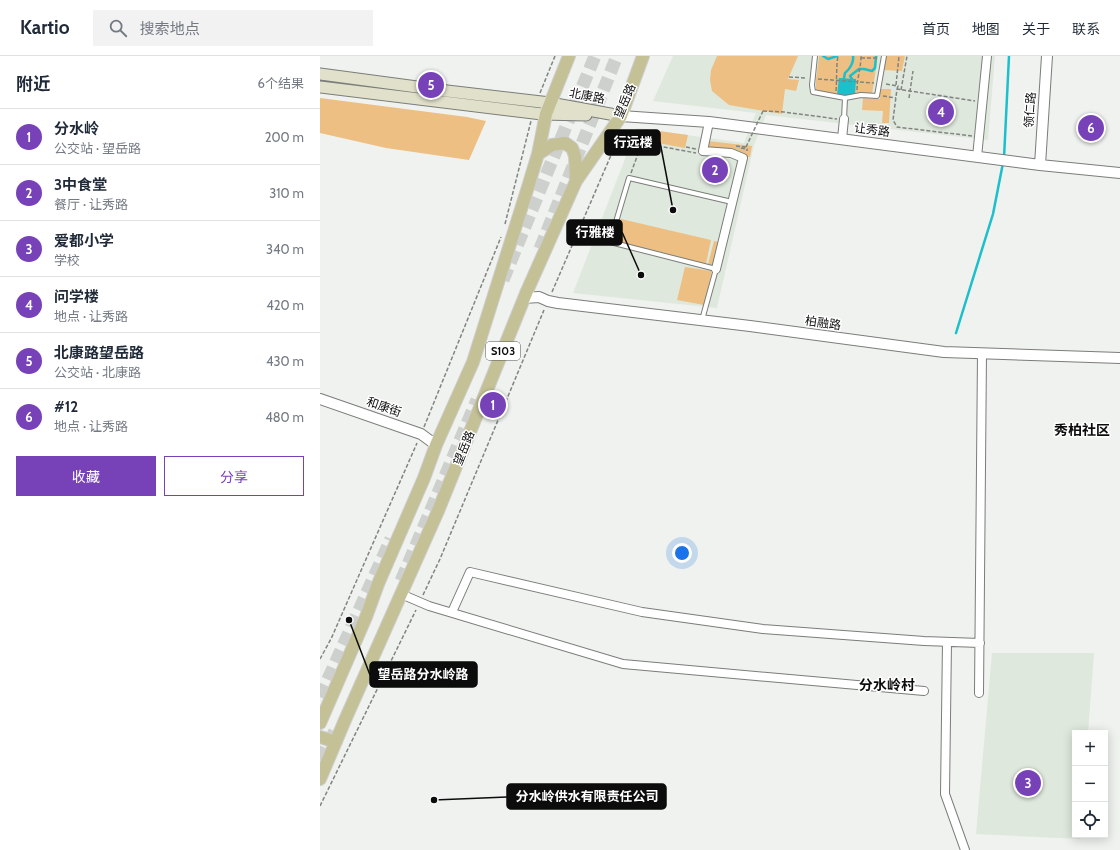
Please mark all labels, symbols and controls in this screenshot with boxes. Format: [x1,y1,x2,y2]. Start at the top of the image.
search box [93,10,373,46]
text: Kartio [20,16,69,39]
icon: search [107,17,129,39]
text: 搜索地点 [139,20,200,38]
text: 首页 [922,20,950,38]
text: 地图 [972,20,1000,38]
text: 关于 [1022,20,1050,38]
text: 联系 [1072,20,1100,38]
pin: 5 [418,70,444,100]
text: 附近 [16,74,50,94]
text: 6个结果 [258,75,304,91]
street label: 望岳路 [611,81,638,120]
street label: 北康路 [568,85,606,106]
street label: 领仁路 [1021,91,1038,128]
pin: 4 [928,97,954,127]
pin: 6 [1078,113,1104,143]
text: 分水岭 [54,120,99,138]
street label: 让秀路 [853,120,891,139]
text: 1 [27,129,31,145]
text: 200 m [265,129,304,145]
callout: 行远楼 [605,130,660,155]
text: 行远楼 [613,134,653,150]
text: 公交站 · 望岳路 [54,140,141,156]
pin: 2 [702,155,728,185]
text: 3中食堂 [54,176,107,194]
text: 2 [26,185,32,201]
text: 310 m [269,185,304,201]
text: 餐厅 · 让秀路 [54,196,128,212]
callout: 行雅楼 [567,220,622,245]
text: 行雅楼 [575,224,615,240]
text: 爱都小学 [54,232,114,250]
text: 3 [25,241,33,257]
text: 340 m [266,241,304,257]
text: 学校 [54,252,80,268]
text: 问学楼 [54,288,99,306]
text: 4 [25,297,33,313]
text: 420 m [266,297,304,313]
text: 地点 · 让秀路 [54,308,128,324]
street label: 柏融路 [804,313,842,332]
road number: S103 [486,342,520,360]
text: 北康路望岳路 [54,344,144,362]
text: 5 [26,353,32,369]
text: 430 m [266,353,304,369]
text: 公交站 · 北康路 [54,364,141,380]
pin: 1 [480,390,506,420]
street label: 和康街 [365,394,404,419]
text: #12 [54,398,78,416]
text: 6 [25,409,33,425]
text: 480 m [265,409,304,425]
text: 地点 · 让秀路 [54,418,128,434]
district label: 秀柏社区 [1054,421,1110,439]
street label: 望岳路 [450,428,477,467]
button: 收藏 [16,456,156,496]
button: 分享 [164,456,304,496]
your location [672,543,692,563]
callout: 望岳路分水岭路 [370,662,477,687]
text: 望岳路分水岭路 [377,666,469,682]
district label: 分水岭村 [859,676,915,694]
map controls [1072,730,1108,838]
button: + [1072,730,1108,766]
button: − [1072,766,1108,802]
pin: 3 [1015,768,1041,798]
callout: 分水岭供水有限责任公司 [507,784,666,809]
text: 分水岭供水有限责任公司 [515,788,659,804]
button: locate [1072,802,1108,838]

